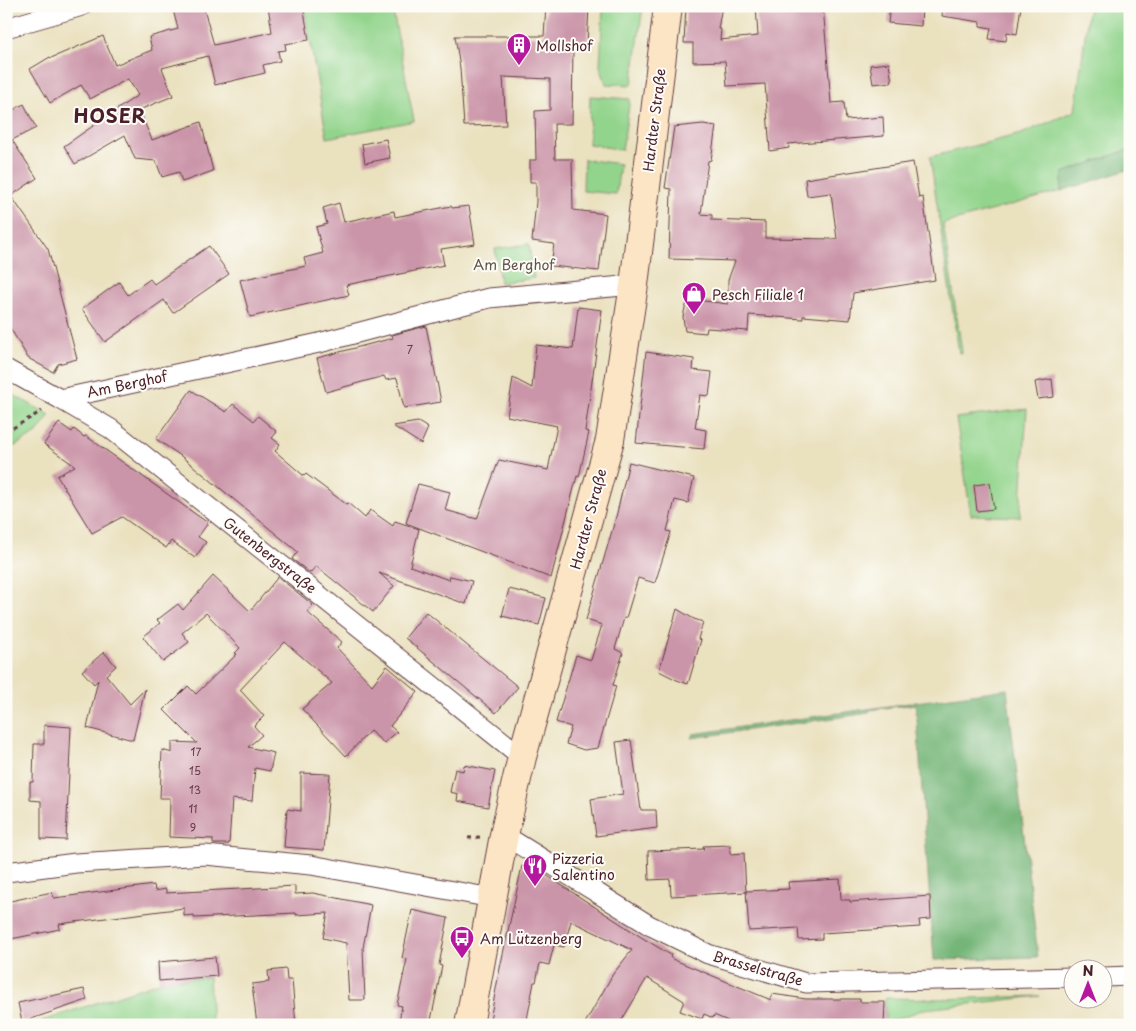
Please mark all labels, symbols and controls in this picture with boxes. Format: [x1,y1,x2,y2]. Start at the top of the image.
building icon: Mollshof [506,32,532,66]
place label: Mollshof [536,35,594,56]
street label: Hardter Straße [637,67,671,173]
district label: HOSER [74,101,146,129]
park label: Am Berghof [473,254,556,275]
shop icon: Pesch Filiale 1 [681,281,707,315]
place label: Pesch Filiale 1 [712,284,804,305]
house number: 7 [407,341,413,358]
street label: Am Berghof [85,365,171,403]
street label: Hardter Straße [564,466,612,572]
street label: Gutenbergstraße [219,512,321,598]
house number: 17 [191,743,202,760]
house number: 15 [189,762,201,779]
house number: 13 [189,781,201,798]
house number: 11 [188,800,198,817]
house number: 9 [190,819,196,836]
place label: Pizzeria Salentino [552,848,615,885]
restaurant icon: Pizzeria Salentino [522,853,548,887]
bus stop icon: Am Lützenberg [449,925,475,959]
place label: Am Lützenberg [480,928,582,949]
street label: Brasselstraße [710,945,806,991]
north arrow [1064,958,1114,1008]
text: N [1082,960,1094,981]

